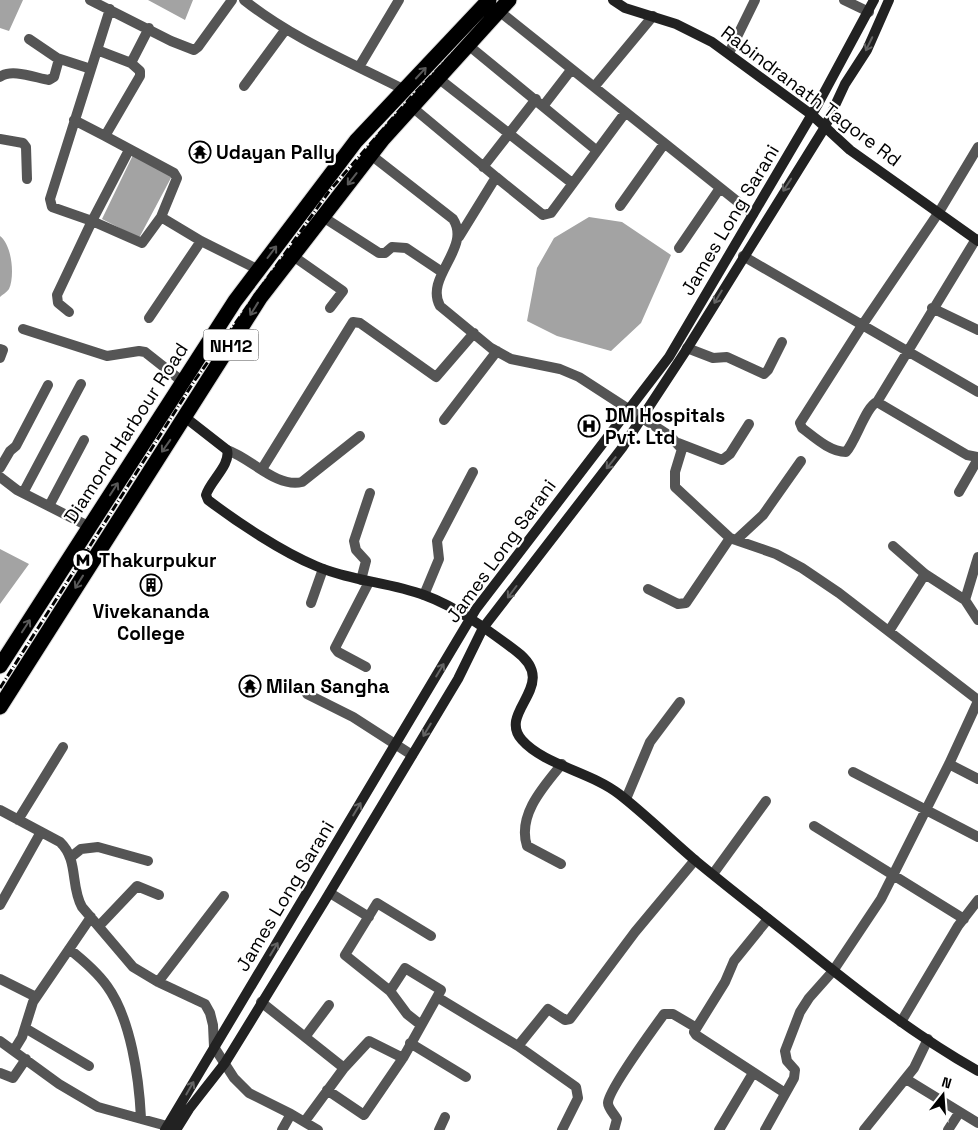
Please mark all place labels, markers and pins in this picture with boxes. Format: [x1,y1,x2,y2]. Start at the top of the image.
temple icon: Udayan Pally [188,140,212,164]
place label: Udayan Pally [216,140,335,165]
place label: DM Hospitals Pvt. Ltd [605,403,725,450]
hospital icon: DM Hospitals Pvt. Ltd [577,414,601,438]
metro station icon: Thakurpukur [71,548,95,572]
place label: Thakurpukur [99,548,217,573]
building icon: Vivekananda College [139,573,163,597]
place label: Vivekananda College [93,599,209,646]
temple icon: Milan Sangha [238,674,262,698]
place label: Milan Sangha [266,674,389,699]

